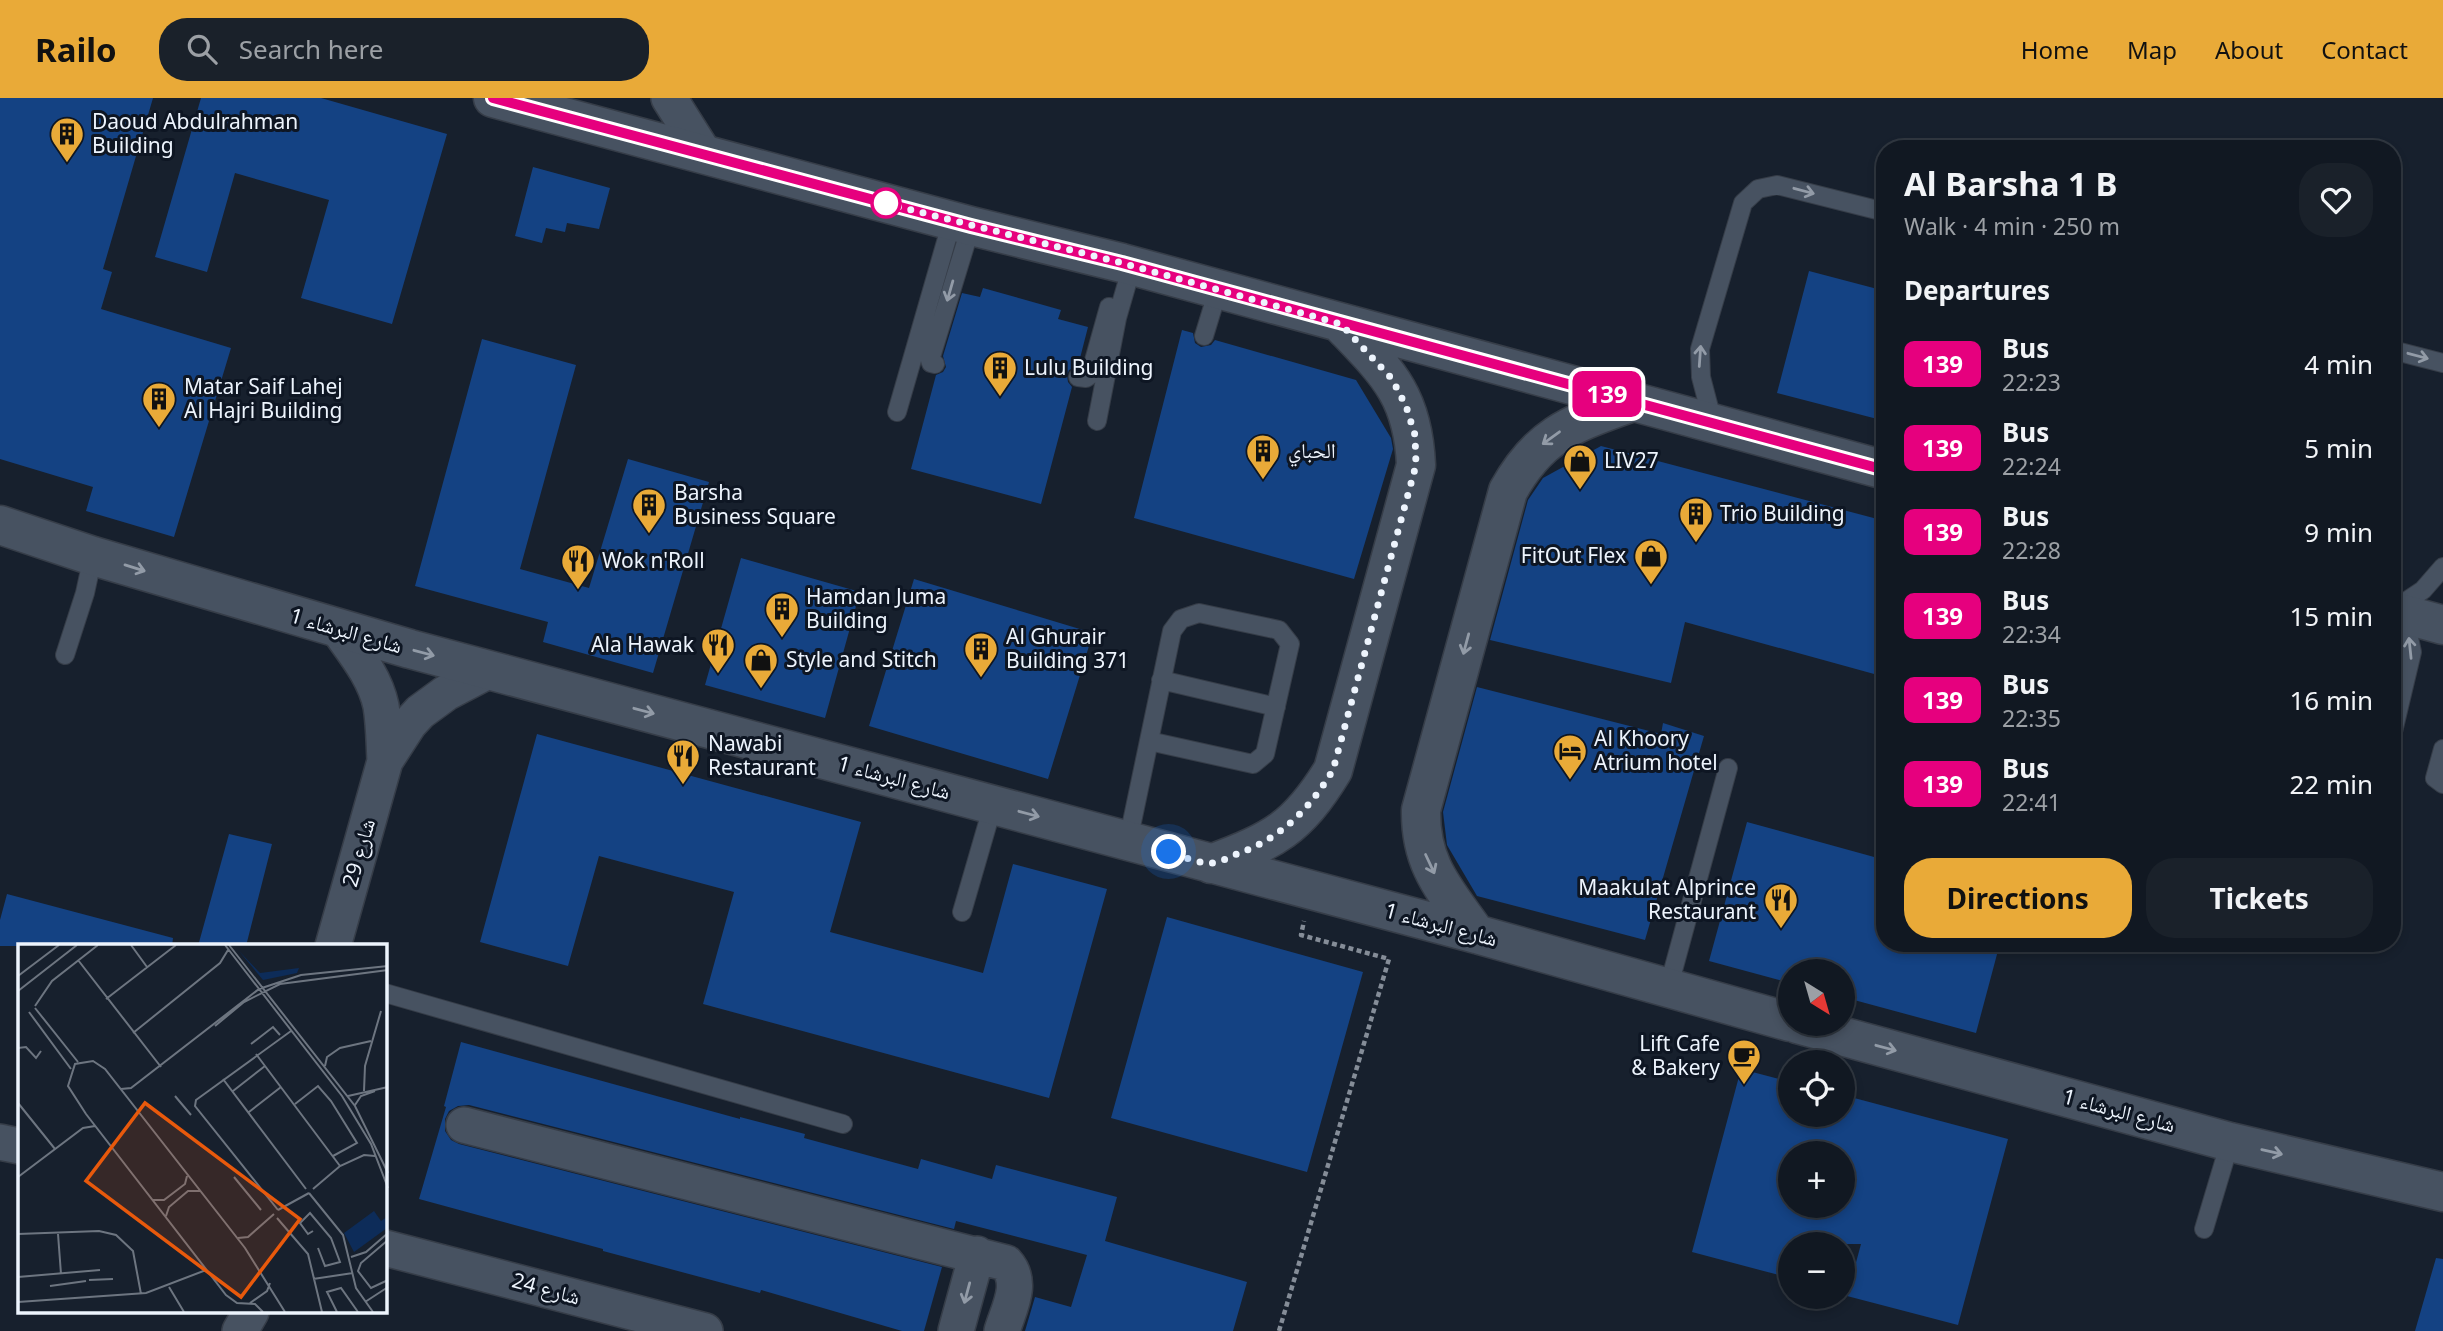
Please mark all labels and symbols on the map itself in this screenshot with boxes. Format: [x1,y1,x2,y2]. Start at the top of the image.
place label: Daoud Abdulrahman Building [92,107,298,159]
building icon: Daoud Abdulrahman Building [48,115,86,164]
one-way arrow [1793,185,1815,198]
unlabelled marker [871,188,901,218]
one-way arrow [942,280,955,302]
one-way arrow [1694,345,1707,368]
building icon: Lulu Building [981,349,1019,398]
one-way arrow [2406,351,2428,364]
place label: Lulu Building [1024,353,1154,381]
line badge: 139 [1567,371,1647,417]
place label: Matar Saif Lahej Al Hajri Building [184,372,343,424]
building icon: Matar Saif Lahej Al Hajri Building [140,380,178,429]
one-way arrow [1542,431,1561,446]
building icon: الحباي [1244,432,1282,481]
place label: الحباي [1288,436,1336,467]
shop icon: LIV27 [1561,442,1599,491]
place label: LIV27 [1604,446,1659,474]
place label: Barsha Business Square [674,478,836,530]
building icon: Barsha Business Square [630,486,668,535]
building icon: Trio Building [1677,495,1715,544]
place label: Trio Building [1720,499,1845,527]
shop icon: FitOut Flex [1632,537,1670,586]
place label: FitOut Flex [1521,541,1626,569]
restaurant icon: Wok n'Roll [559,542,597,591]
place label: Wok n'Roll [602,546,705,574]
one-way arrow [124,563,146,576]
place label: Hamdan Juma Building [806,582,946,634]
building icon: Hamdan Juma Building [763,590,801,639]
street label: شارع البرشاء 1 [287,601,406,659]
place label: Al Ghurair Building 371 [1006,622,1129,674]
restaurant icon: Ala Hawak [699,626,737,675]
place label: Ala Hawak [591,630,695,658]
building icon: Al Ghurair Building 371 [962,630,1000,679]
one-way arrow [1459,633,1472,655]
one-way arrow [2404,637,2417,660]
shop icon: Style and Stitch [742,641,780,690]
place label: Style and Stitch [786,645,937,673]
one-way arrow [412,647,435,660]
one-way arrow [632,706,654,719]
place label: Al Khoory Atrium hotel [1594,724,1718,776]
place label: Nawabi Restaurant [708,729,816,781]
hotel icon: Al Khoory Atrium hotel [1551,732,1589,781]
restaurant icon: Nawabi Restaurant [664,737,702,786]
street label: شارع البرشاء 1 [835,749,954,805]
one-way arrow [1018,809,1040,822]
street label: شارع 29 [335,815,381,890]
your location [1151,834,1186,869]
one-way arrow [1424,853,1437,874]
place label: Maakulat Alprince Restaurant [1578,873,1756,925]
restaurant icon: Maakulat Alprince Restaurant [1762,881,1800,930]
street label: شارع البرشاء 1 [1382,896,1501,952]
inset map [18,944,387,1314]
north arrow [1778,959,1855,1036]
place label: Lift Cafe & Bakery [1631,1029,1720,1081]
cafe icon: Lift Cafe & Bakery [1725,1037,1763,1086]
one-way arrow [1874,1042,1897,1055]
street label: شارع البرشاء 1 [2060,1082,2179,1138]
one-way arrow [2260,1145,2283,1159]
street label: شارع 24 [509,1266,583,1311]
one-way arrow [959,1281,972,1303]

